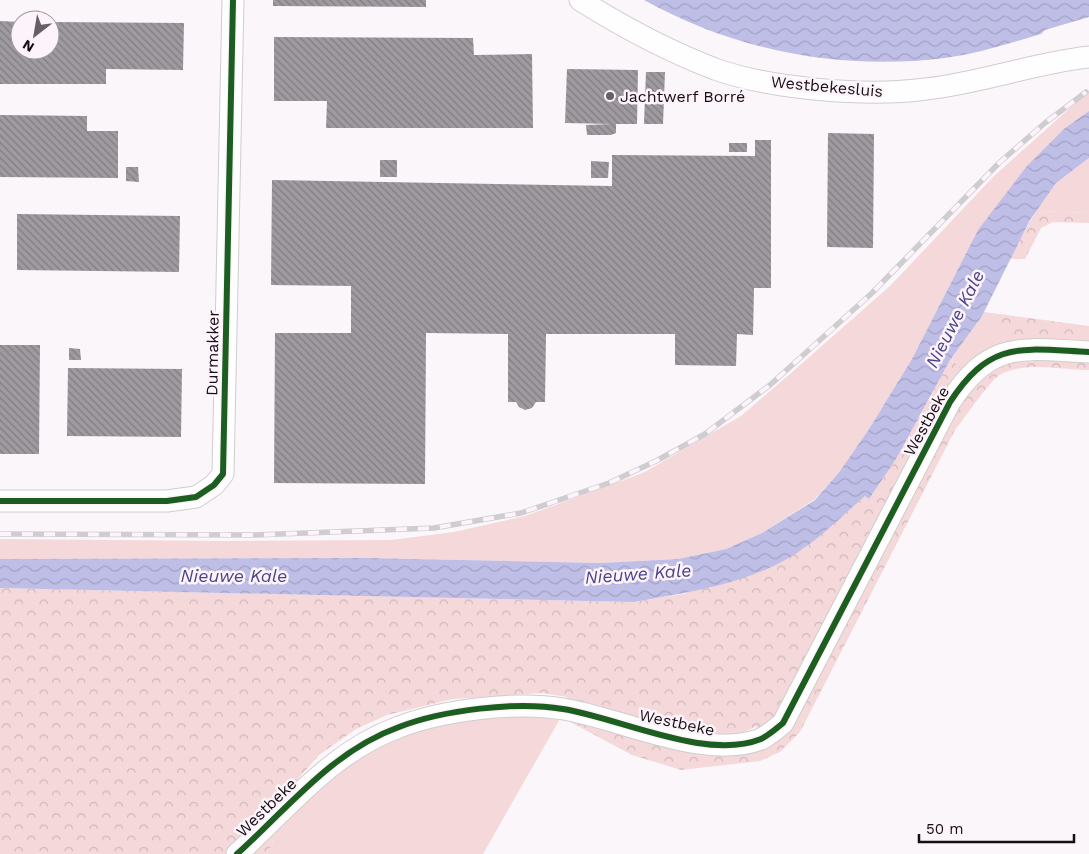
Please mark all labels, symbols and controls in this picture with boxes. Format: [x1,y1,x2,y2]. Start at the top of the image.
north arrow [10,10,60,60]
text: N [20,37,37,56]
street label: Westbekesluis [770,72,884,101]
place label: Jachtwerf Borré [620,87,745,106]
marker: Jachtwerf Borré [604,90,616,102]
water label: Nieuwe Kale [921,266,988,371]
street label: Durmakker [202,309,223,396]
street label: Westbeke [900,383,953,459]
water label: Nieuwe Kale [584,559,692,588]
water label: Nieuwe Kale [181,565,287,586]
street label: Westbeke [638,705,716,740]
street label: Westbeke [232,774,300,841]
scale bar [919,812,1074,844]
text: 50 m [926,820,963,838]

